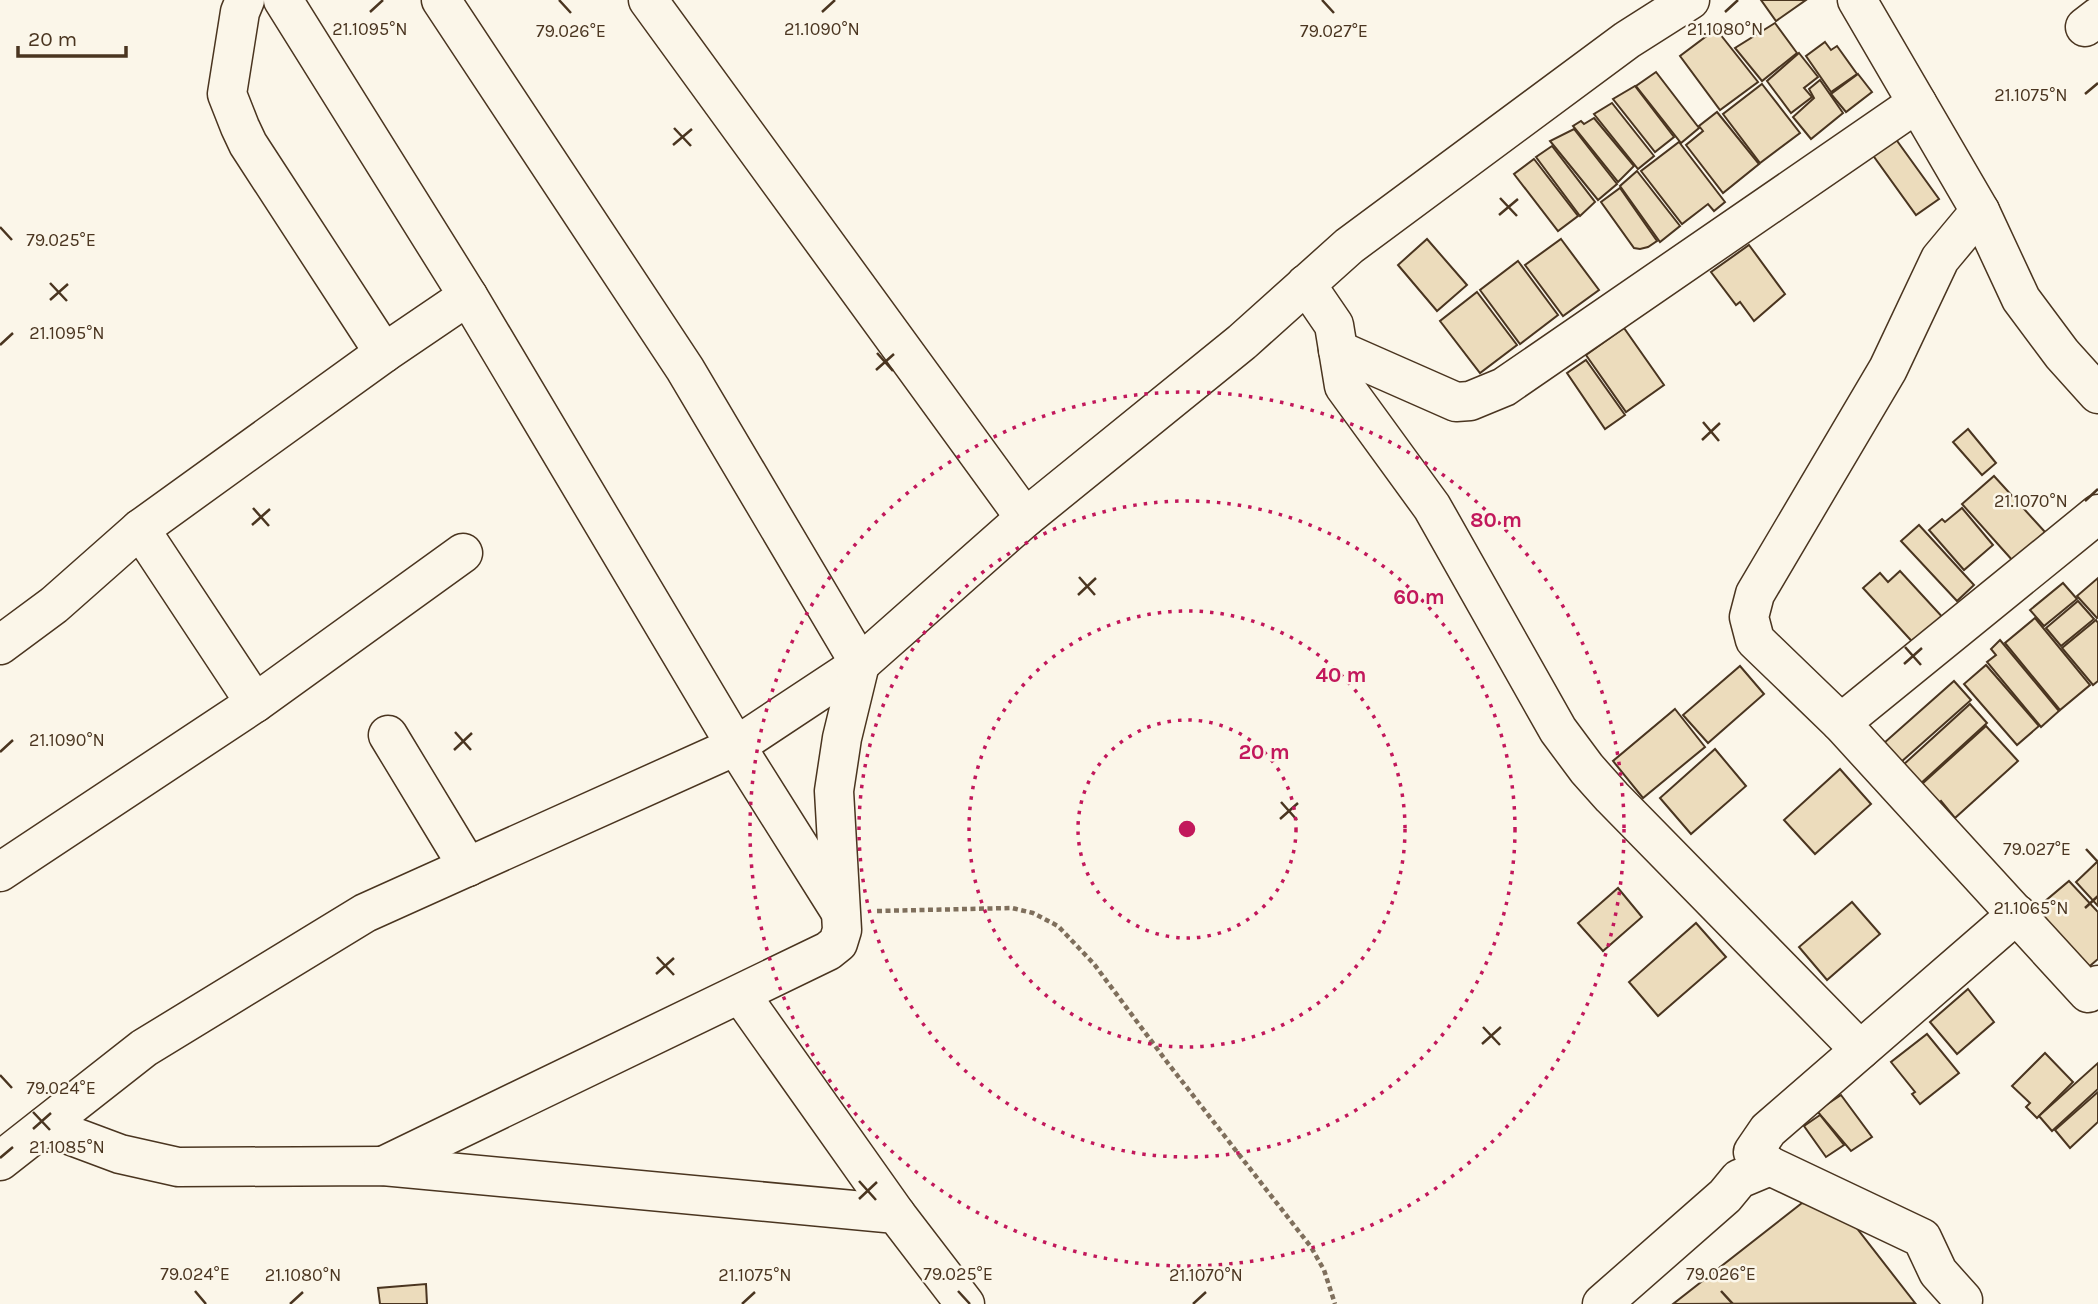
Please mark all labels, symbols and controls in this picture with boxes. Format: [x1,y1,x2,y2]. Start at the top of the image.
scale bar [18,14,126,58]
text: 21.1095°N [332,18,408,40]
text: 21.1090°N [784,18,860,40]
text: 21.1080°N [1687,18,1763,40]
text: 79.026°E [536,20,606,42]
text: 79.027°E [1300,20,1368,42]
text: 20 m [28,27,77,51]
text: 21.1075°N [1994,84,2068,106]
text: 79.025°E [26,229,96,251]
text: 21.1095°N [29,322,105,344]
text: 21.1070°N [1994,490,2068,512]
text: 80 m [1470,508,1522,532]
text: 60 m [1393,585,1445,609]
text: 40 m [1315,663,1367,687]
text: 21.1090°N [29,729,105,751]
text: 20 m [1238,740,1290,764]
centre of rings [1175,817,1199,841]
text: 79.027°E [2003,838,2071,860]
text: 21.1065°N [1993,897,2069,919]
text: 79.024°E [26,1077,96,1099]
text: 21.1085°N [29,1136,105,1158]
text: 79.024°E [160,1263,230,1285]
text: 79.025°E [923,1263,993,1285]
text: 79.026°E [1686,1263,1756,1285]
text: 21.1080°N [265,1264,341,1286]
text: 21.1075°N [718,1264,792,1286]
text: 21.1070°N [1169,1264,1243,1286]

